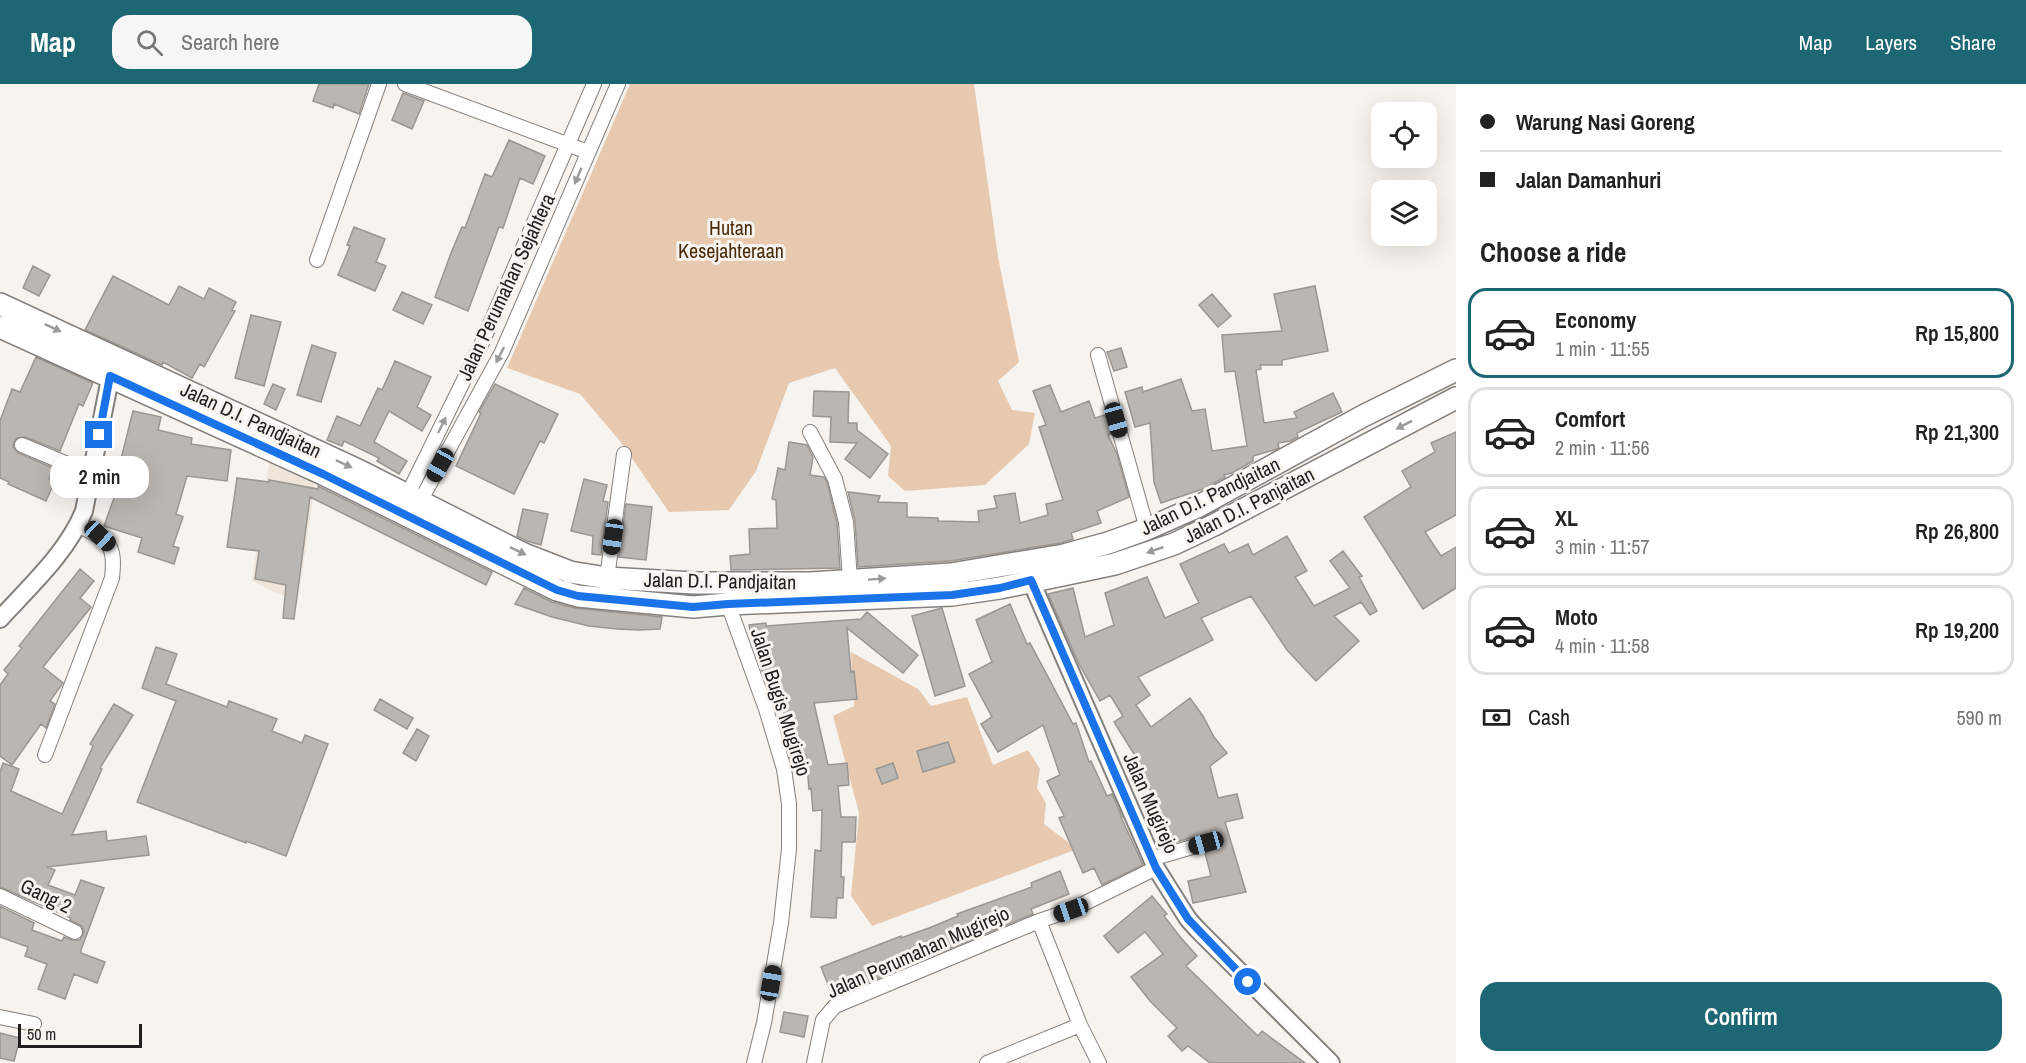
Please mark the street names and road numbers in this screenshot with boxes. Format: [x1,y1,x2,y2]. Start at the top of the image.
street label: Jalan Perumahan Sejahtera [450,189,561,385]
street label: Jalan D.I. Pandjaitan [177,375,326,464]
street label: Jalan D.I. Pandjaitan [1135,450,1284,541]
street label: Jalan D.I. Panjaitan [1179,460,1319,549]
street label: Jalan D.I. Pandjaitan [644,566,796,595]
street label: Jalan Bugis Mugirejo [745,624,818,779]
street label: Jalan Mugirejo [1117,748,1186,857]
street label: Gang 2 [16,872,76,919]
street label: Jalan Perumahan Mugirejo [822,899,1013,1004]

